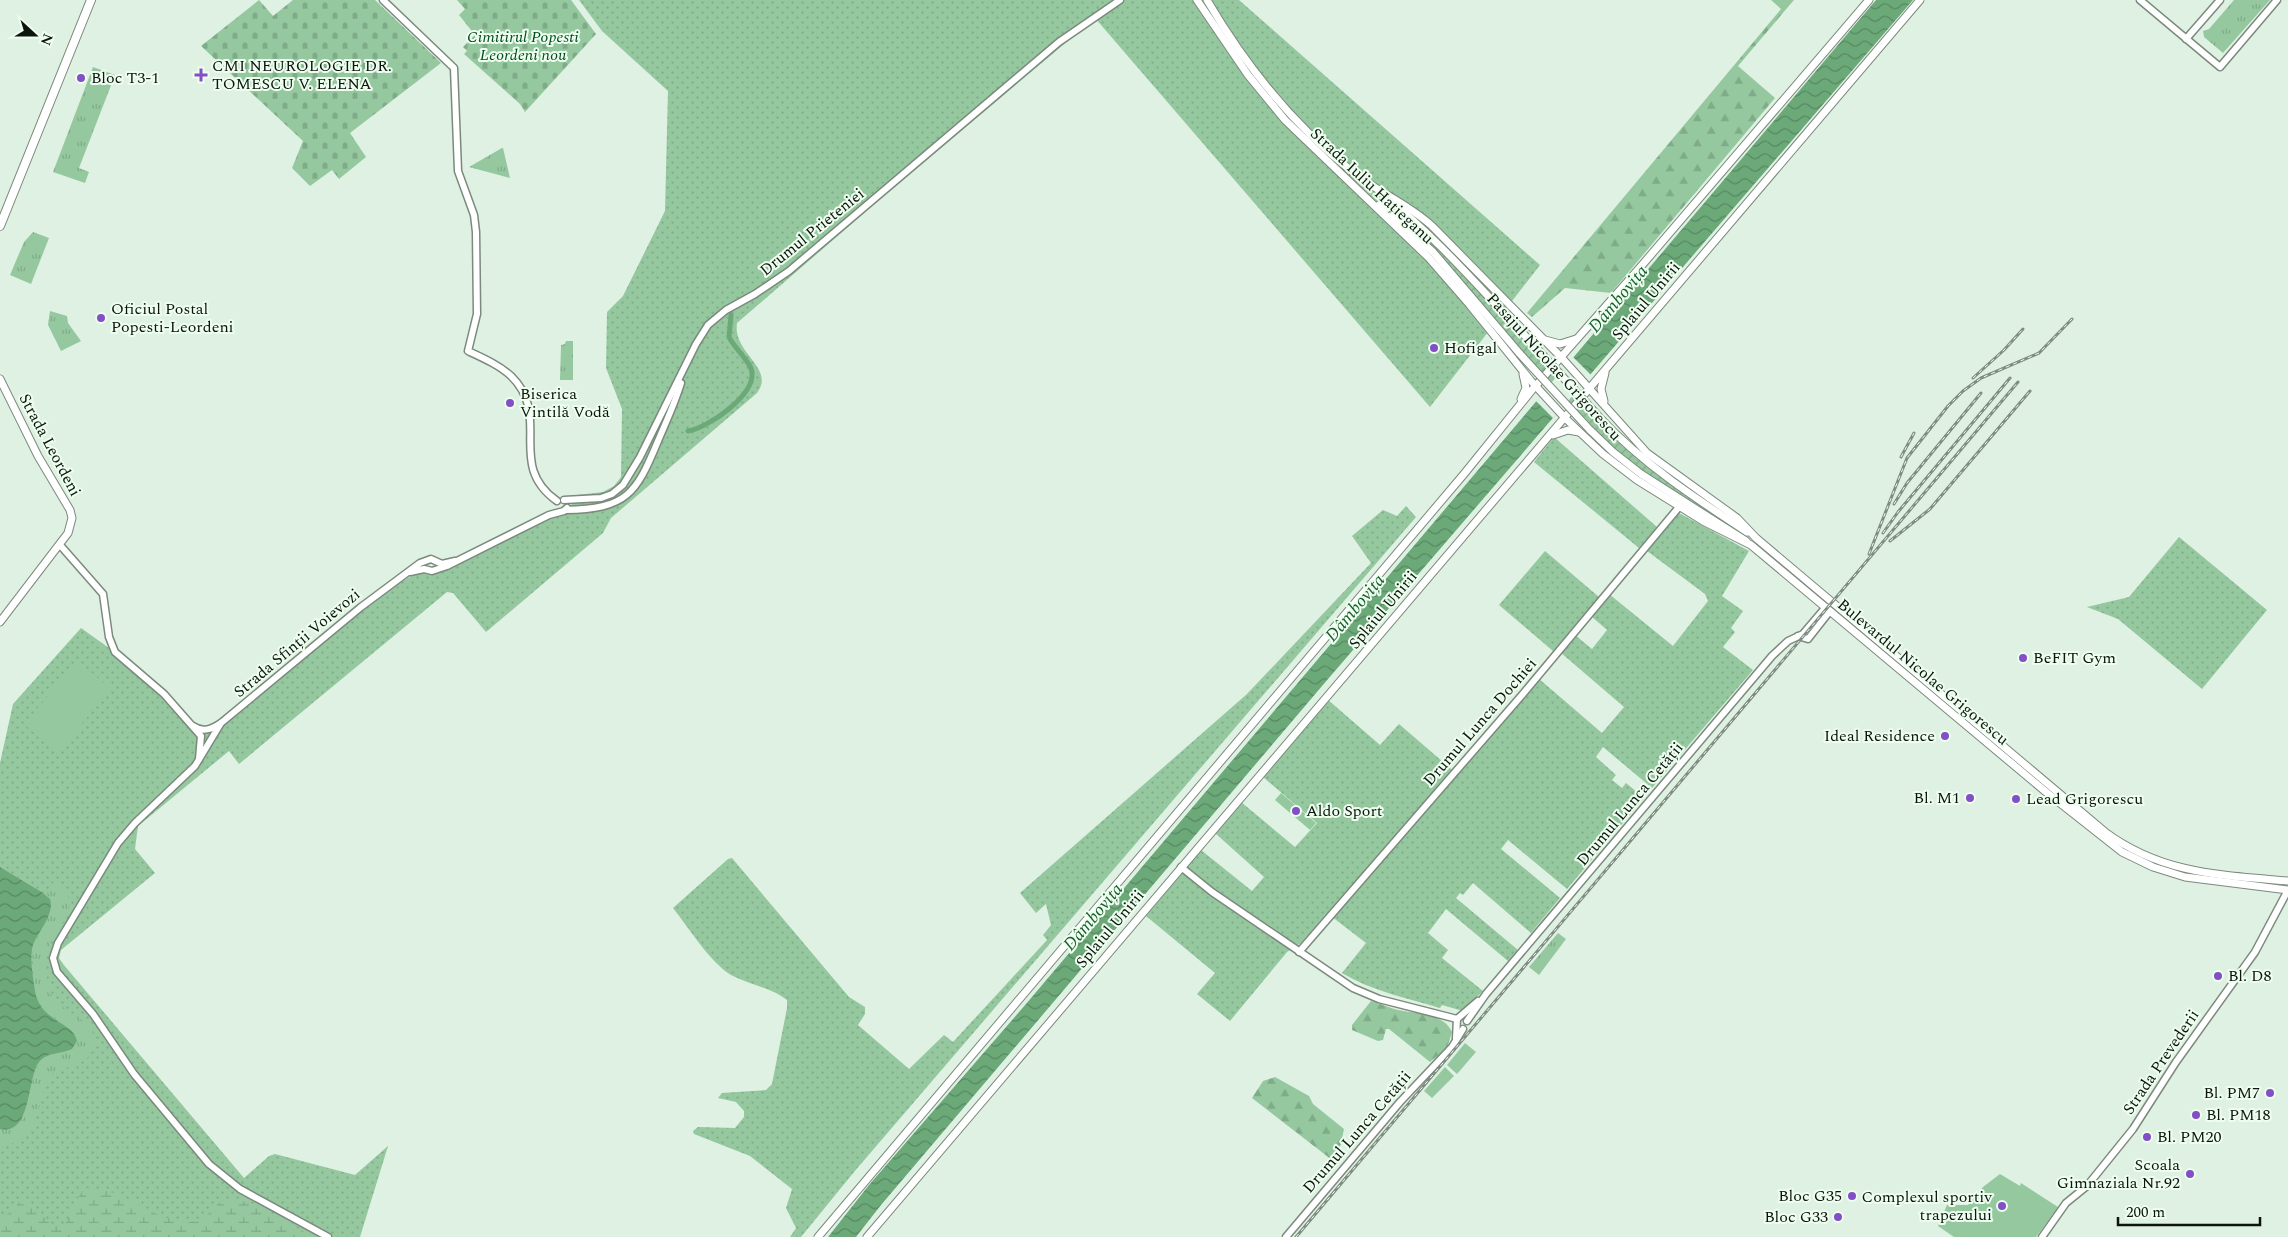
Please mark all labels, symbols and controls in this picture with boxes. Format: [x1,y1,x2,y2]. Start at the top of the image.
north arrow [10,10,60,60]
park label: Cimitirul Popesti Leordeni nou [467,25,579,67]
text: N [35,30,59,49]
place label: CMI NEUROLOGIE DR. TOMESCU V. ELENA [212,54,392,96]
place label: Bloc T3-1 [91,66,159,90]
marker: CMI NEUROLOGIE DR. TOMESCU V. ELENA [194,68,208,82]
marker: Bloc T3-1 [75,72,87,84]
street label: Strada Iuliu Hațieganu [1305,122,1439,250]
street label: Drumul Prieteniei [754,182,870,282]
street label: Splaiul Unirii [1606,257,1686,345]
water label: Dâmbovița [1581,259,1655,339]
street label: Pasajul Nicolae Grigorescu [1481,288,1627,446]
place label: Oficiul Postal Popesti-Leordeni [111,297,234,339]
marker: Oficiul Postal Popesti-Leordeni [95,312,107,324]
place label: Hofigal [1444,336,1497,360]
marker: Hofigal [1428,342,1440,354]
place label: Biserica Vintilă Vodă [520,382,610,424]
street label: Strada Leordeni [13,389,87,501]
marker: Biserica Vintilă Vodă [504,397,516,409]
street label: Splaiul Unirii [1343,566,1423,654]
water label: Dâmbovița [1318,568,1392,648]
street label: Strada Sfinții Voievozi [228,583,366,703]
street label: Bulevardul Nicolae Grigorescu [1832,593,2014,751]
place label: BeFIT Gym [2033,646,2116,670]
marker: BeFIT Gym [2017,652,2029,664]
street label: Drumul Lunca Dochiei [1418,653,1542,791]
place label: Ideal Residence [1824,724,1935,748]
marker: Ideal Residence [1939,730,1951,742]
street label: Drumul Lunca Cetății [1571,737,1689,871]
place label: Bl. M1 [1914,786,1960,810]
place label: Lead Grigorescu [2026,787,2143,811]
marker: Bl. M1 [1964,792,1976,804]
marker: Lead Grigorescu [2010,793,2022,805]
place label: Aldo Sport [1306,799,1383,823]
marker: Aldo Sport [1290,805,1302,817]
water label: Dâmbovița [1056,877,1130,957]
street label: Splaiul Unirii [1070,885,1150,973]
place label: Bl. D8 [2228,964,2271,988]
marker: Bl. D8 [2212,970,2224,982]
street label: Strada Prevederii [2117,1005,2205,1119]
street label: Drumul Lunca Cetății [1297,1065,1417,1199]
place label: Bl. PM7 [2203,1081,2260,1105]
marker: Bl. PM7 [2264,1087,2276,1099]
place label: Bl. PM18 [2206,1103,2271,1127]
marker: Bl. PM18 [2190,1109,2202,1121]
place label: Bl. PM20 [2157,1125,2222,1149]
marker: Bl. PM20 [2141,1131,2153,1143]
place label: Scoala Gimnaziala Nr.92 [2057,1153,2180,1195]
marker: Scoala Gimnaziala Nr.92 [2184,1168,2196,1180]
place label: Bloc G35 [1778,1184,1842,1208]
place label: Complexul sportiv trapezului [1862,1185,1993,1227]
marker: Bloc G35 [1846,1190,1858,1202]
scale bar [2118,1194,2260,1226]
marker: Complexul sportiv trapezului [1996,1200,2008,1212]
text: 200 m [2126,1201,2165,1224]
place label: Bloc G33 [1764,1205,1828,1229]
marker: Bloc G33 [1832,1211,1844,1223]

